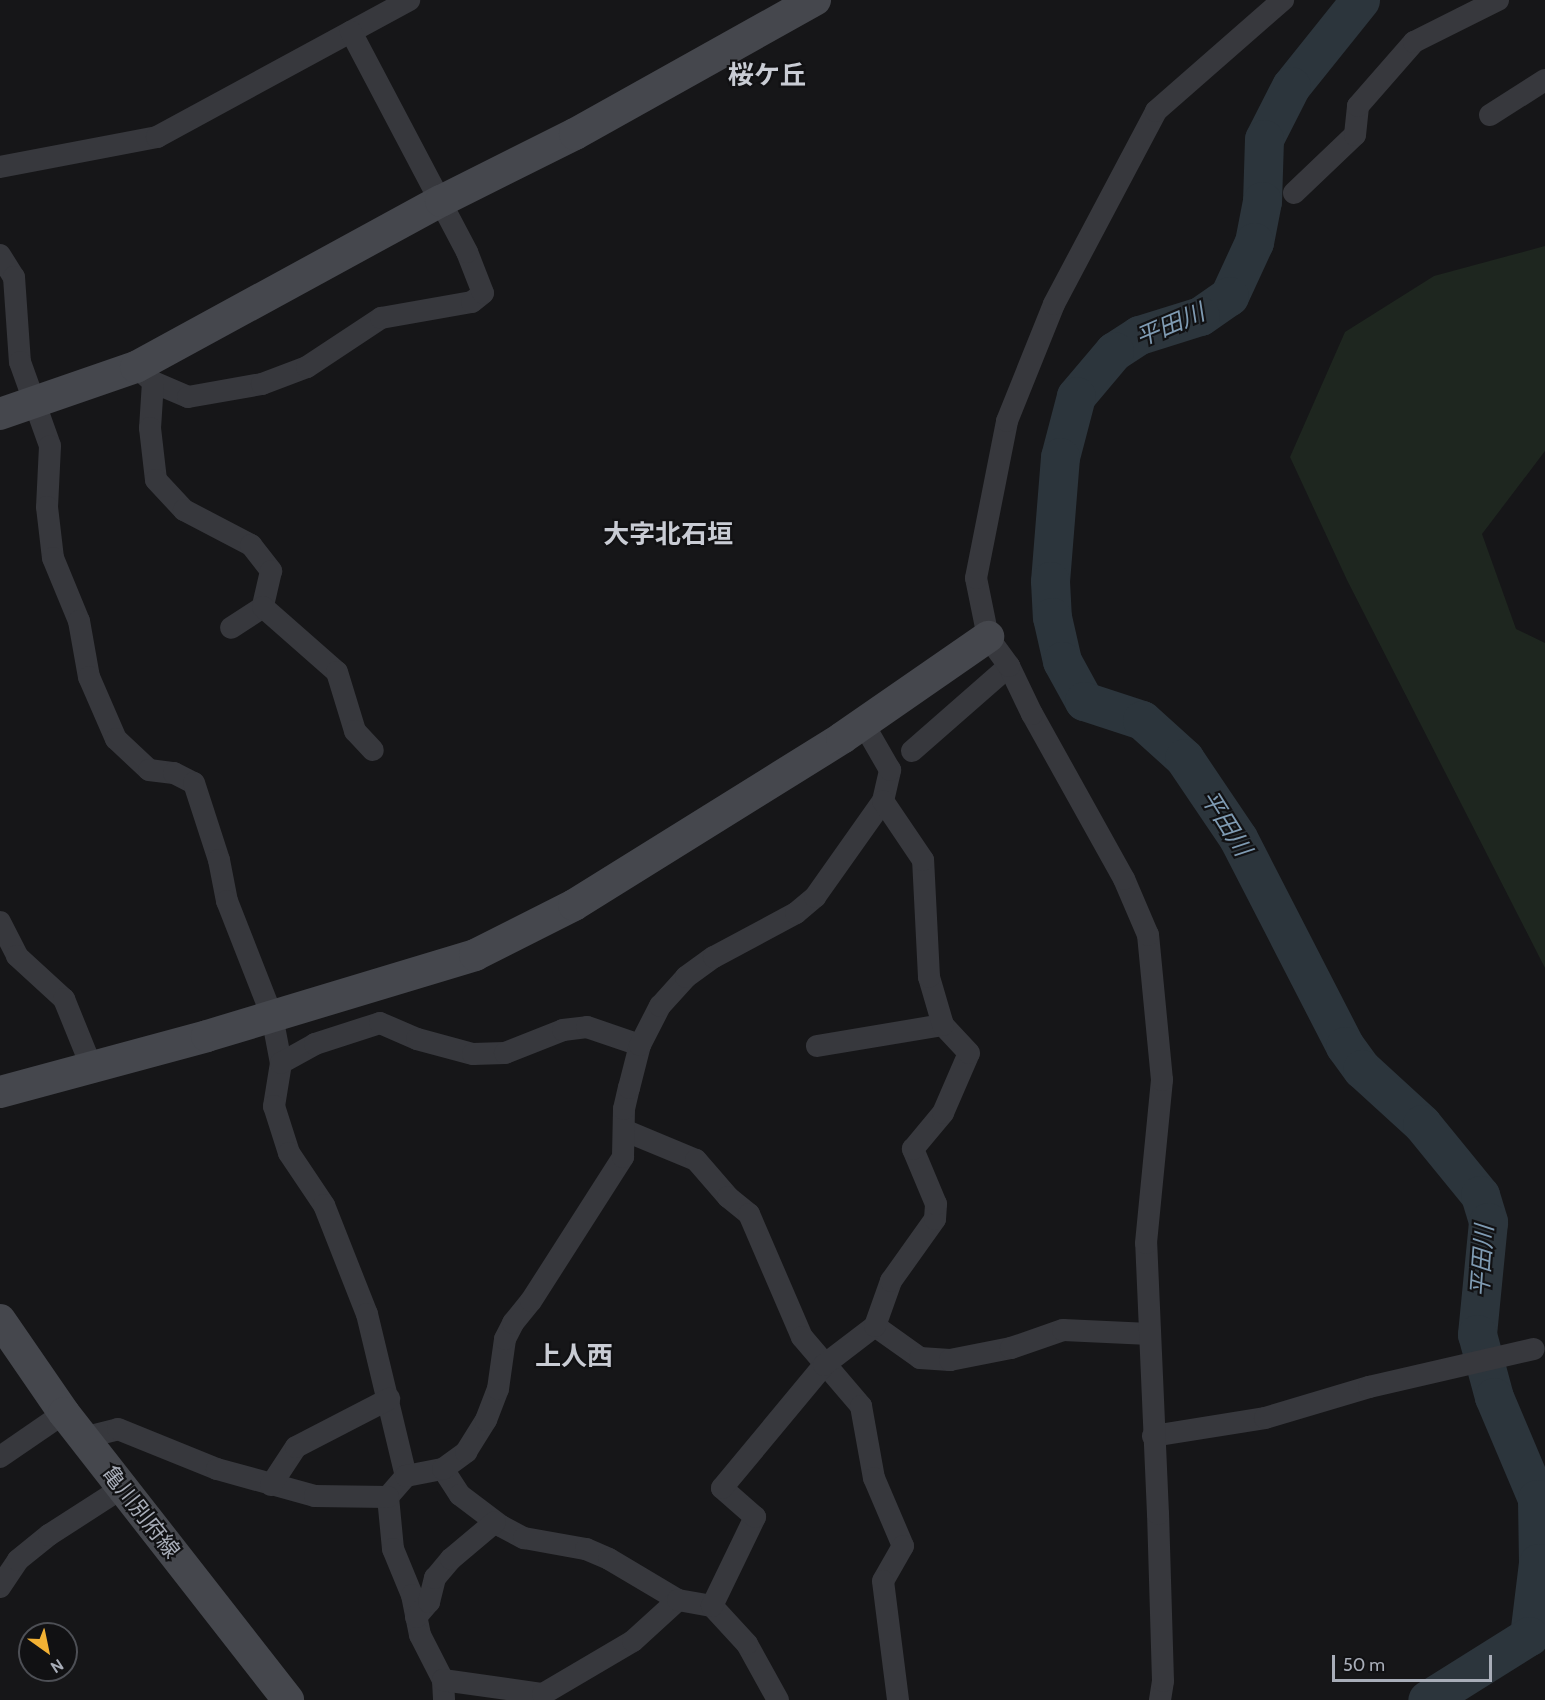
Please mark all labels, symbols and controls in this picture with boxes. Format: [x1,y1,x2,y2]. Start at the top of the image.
district label: 桜ケ丘 [728,60,806,92]
water label: 平田川 [1131,298,1209,352]
district label: 大字北石垣 [603,519,733,551]
water label: 平田川 [1195,785,1257,861]
water label: 平田川 [1465,1224,1499,1298]
district label: 上人西 [535,1341,613,1373]
street label: 亀川別府線 [97,1461,185,1563]
north arrow [18,1622,78,1682]
scale bar [1335,1643,1496,1681]
text: 50 m [1343,1654,1385,1676]
text: N [47,1655,67,1677]

